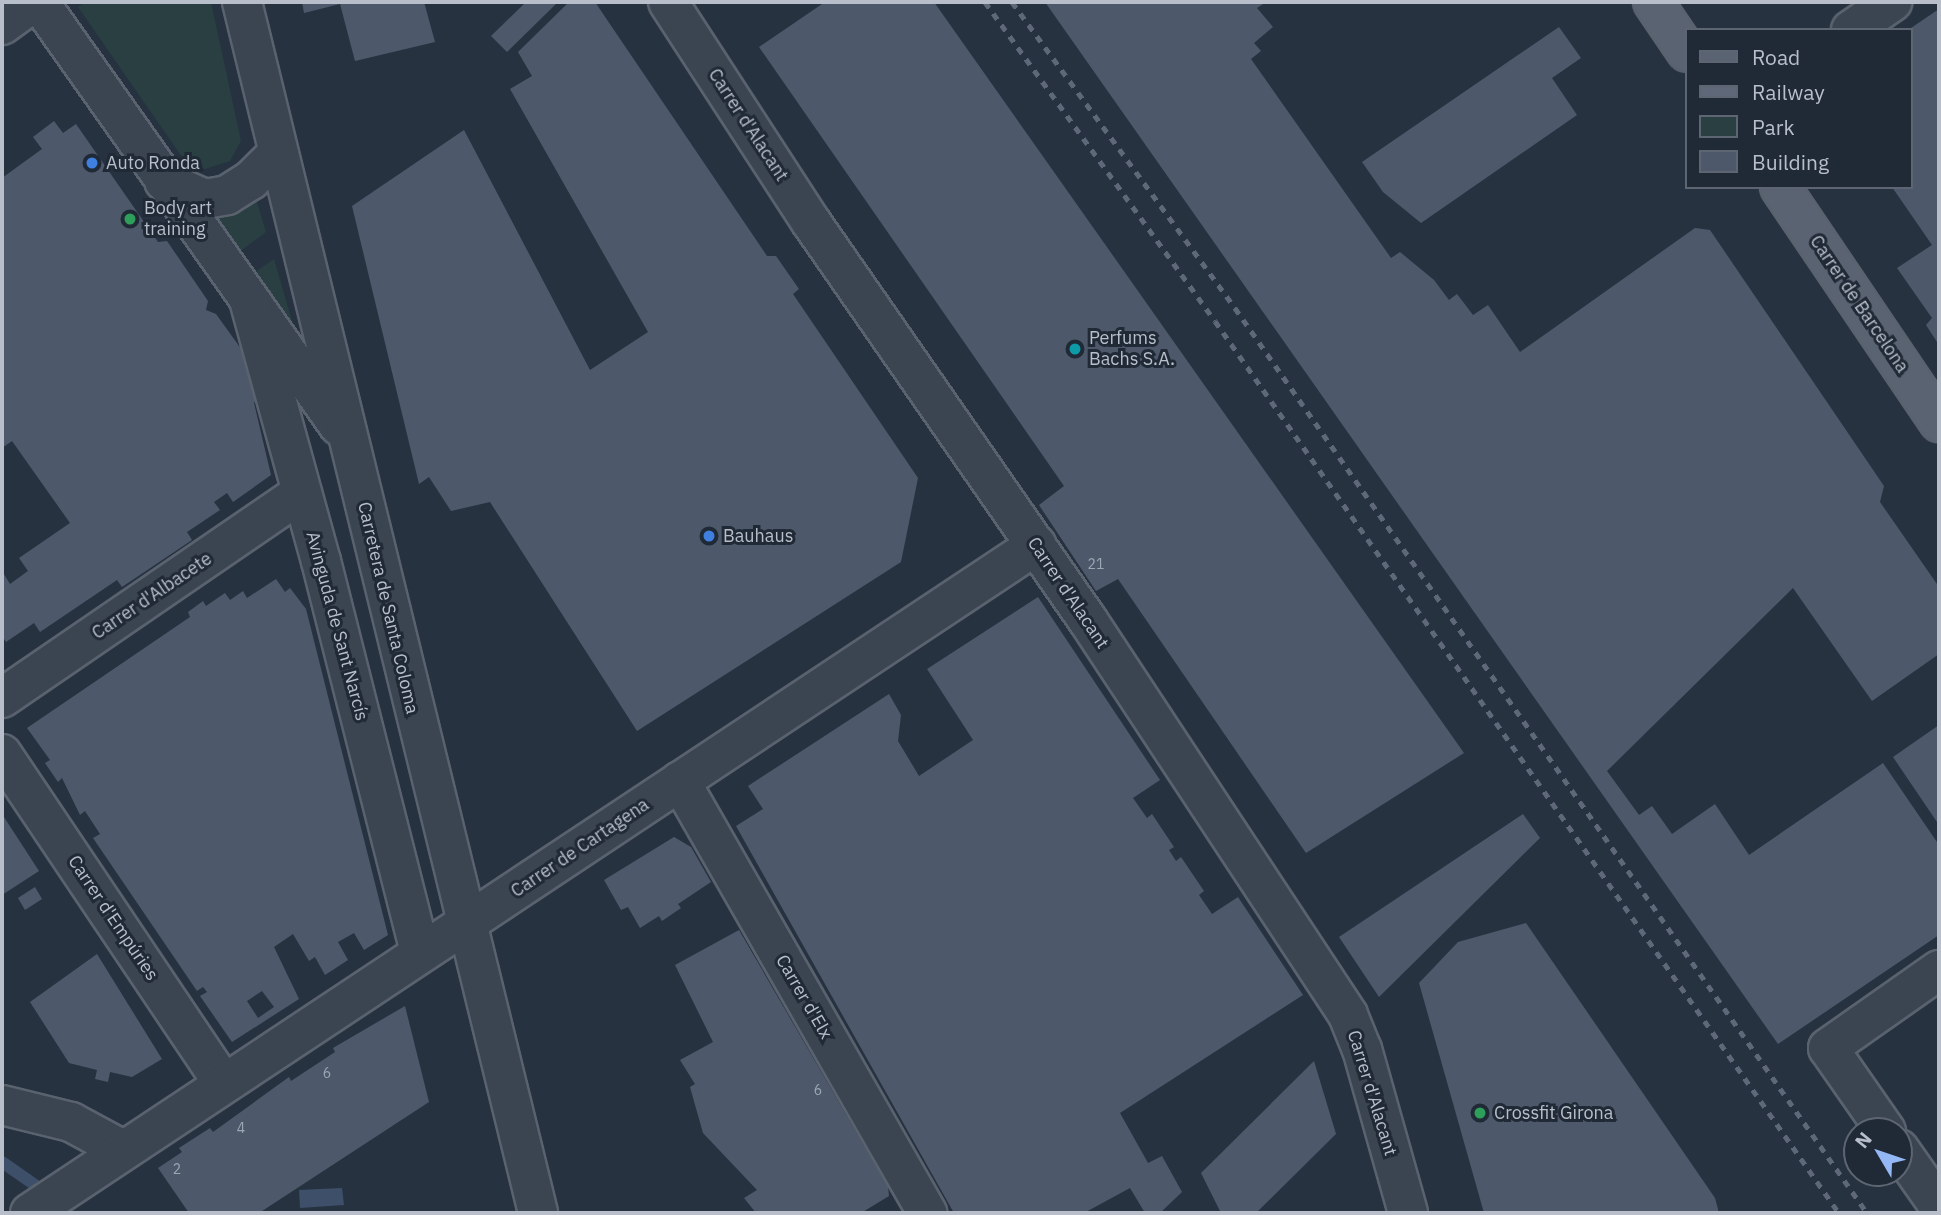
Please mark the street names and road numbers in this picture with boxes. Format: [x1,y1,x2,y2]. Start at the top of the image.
street label: Carrer d'Alacant [704,65,792,185]
street label: Carrer de Barcelona [1805,231,1913,377]
street label: Carretera de Santa Coloma [353,500,423,716]
street label: Avinguda de Sant Narcís [301,529,373,723]
street label: Carrer d'Alacant [1023,533,1113,653]
street label: Carrer d'Albacete [88,548,216,644]
street label: Carrer de Cartagena [507,794,653,902]
street label: Carrer d'Empúries [63,851,163,985]
street label: Carrer d'Elx [771,951,837,1043]
street label: Carrer d'Alacant [1343,1028,1401,1158]

